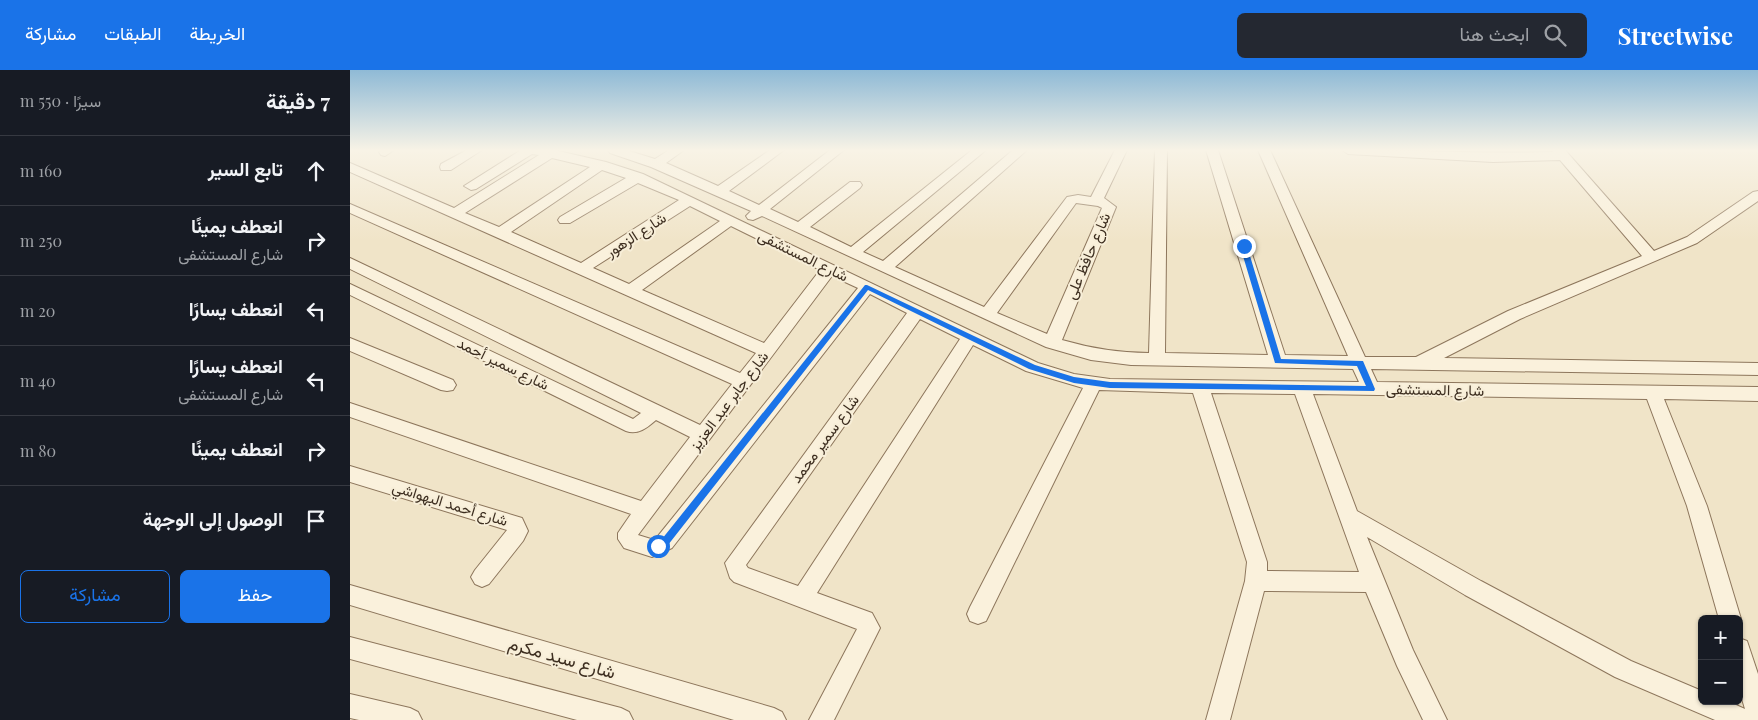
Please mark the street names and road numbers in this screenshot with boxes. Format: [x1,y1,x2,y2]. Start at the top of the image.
street label: شارع الزهور [600,207,671,263]
street label: شارع حافظ على [1060,209,1116,303]
street label: شارع المستشفى [754,225,852,287]
street label: شارع سمير أحمد [453,332,553,396]
street label: شارع جابر عبد العزيز [684,346,774,456]
street label: شارع المستشفى [1386,378,1484,402]
street label: شارع سمير محمد [785,390,865,488]
street label: شارع أحمد البهواشي [389,476,511,534]
street label: شارع سيد مكرم [506,630,619,685]

